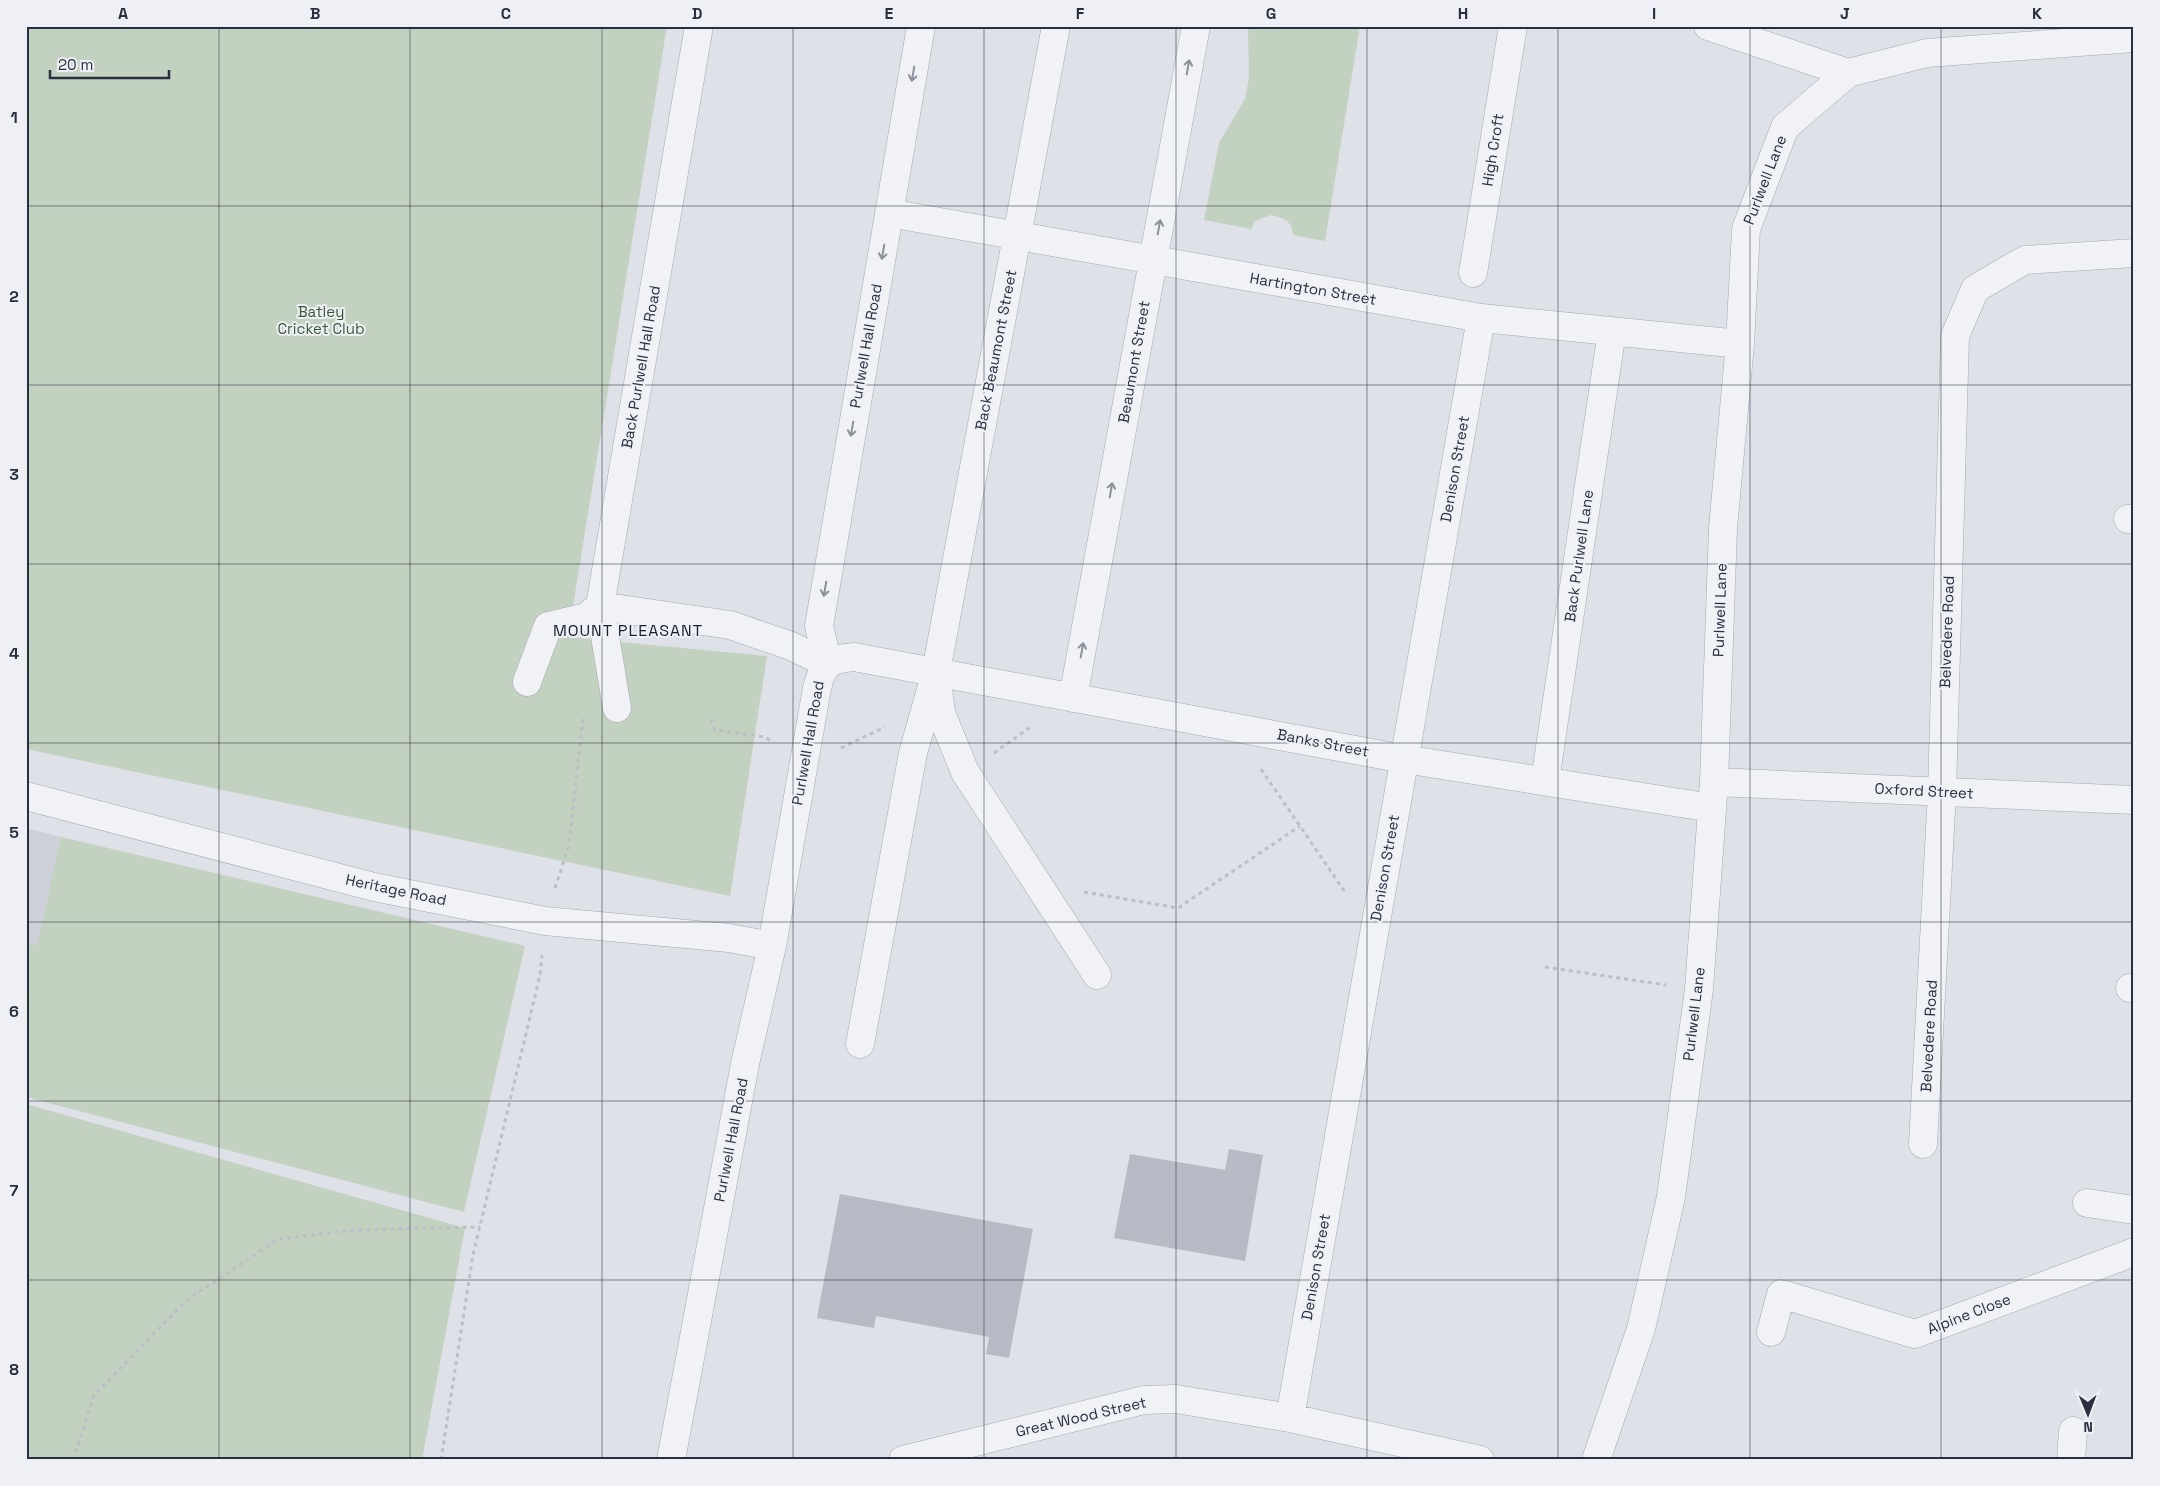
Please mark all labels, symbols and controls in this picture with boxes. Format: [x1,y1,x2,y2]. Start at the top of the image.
text: A [118,3,128,24]
text: B [310,3,320,24]
text: C [501,3,511,24]
text: D [692,3,702,24]
text: E [885,3,894,24]
text: F [1076,3,1085,24]
text: G [1266,3,1276,24]
text: H [1458,3,1468,24]
text: I [1652,3,1656,24]
text: J [1840,3,1850,24]
text: K [2032,3,2042,24]
scale bar [50,48,169,80]
text: 20 m [58,55,93,74]
one-way arrow [1184,59,1194,75]
one-way arrow [907,66,917,82]
text: 1 [10,107,18,128]
street label: High Croft [1477,112,1508,188]
street label: Purlwell Lane [1739,132,1790,227]
one-way arrow [1154,219,1164,235]
one-way arrow [877,243,887,259]
street label: Back Beaumont Street [971,268,1020,432]
street label: Hartington Street [1248,268,1378,309]
street label: Purlwell Hall Road [845,282,886,410]
street label: Back Purlwell Hall Road [617,284,664,450]
text: 2 [9,286,19,307]
street label: Beaumont Street [1113,299,1154,425]
park label: Batley Cricket Club [277,302,365,338]
street label: Denison Street [1436,414,1473,524]
one-way arrow [847,421,857,437]
text: 3 [9,464,19,485]
one-way arrow [1107,482,1116,498]
street label: Back Purlwell Lane [1560,488,1597,623]
street label: Purlwell Lane [1708,562,1731,657]
street label: Belvedere Road [1935,575,1958,689]
one-way arrow [820,581,830,597]
district label: MOUNT PLEASANT [553,620,703,641]
one-way arrow [1078,642,1087,658]
text: 4 [9,643,19,664]
street label: Purlwell Hall Road [787,679,828,807]
street label: Banks Street [1276,724,1371,761]
street label: Oxford Street [1874,778,1974,803]
street label: Denison Street [1366,813,1403,923]
text: 5 [9,822,19,843]
street label: Heritage Road [344,870,448,909]
street label: Purlwell Lane [1678,966,1709,1062]
street label: Belvedere Road [1916,979,1941,1093]
text: 6 [9,1001,19,1022]
street label: Purlwell Hall Road [709,1076,752,1204]
text: 7 [10,1180,19,1201]
street label: Denison Street [1297,1212,1334,1322]
street label: Alpine Close [1924,1289,2013,1338]
text: 8 [9,1359,19,1380]
north arrow [2062,1388,2112,1438]
street label: Great Wood Street [1014,1392,1148,1441]
text: N [2083,1418,2093,1436]

